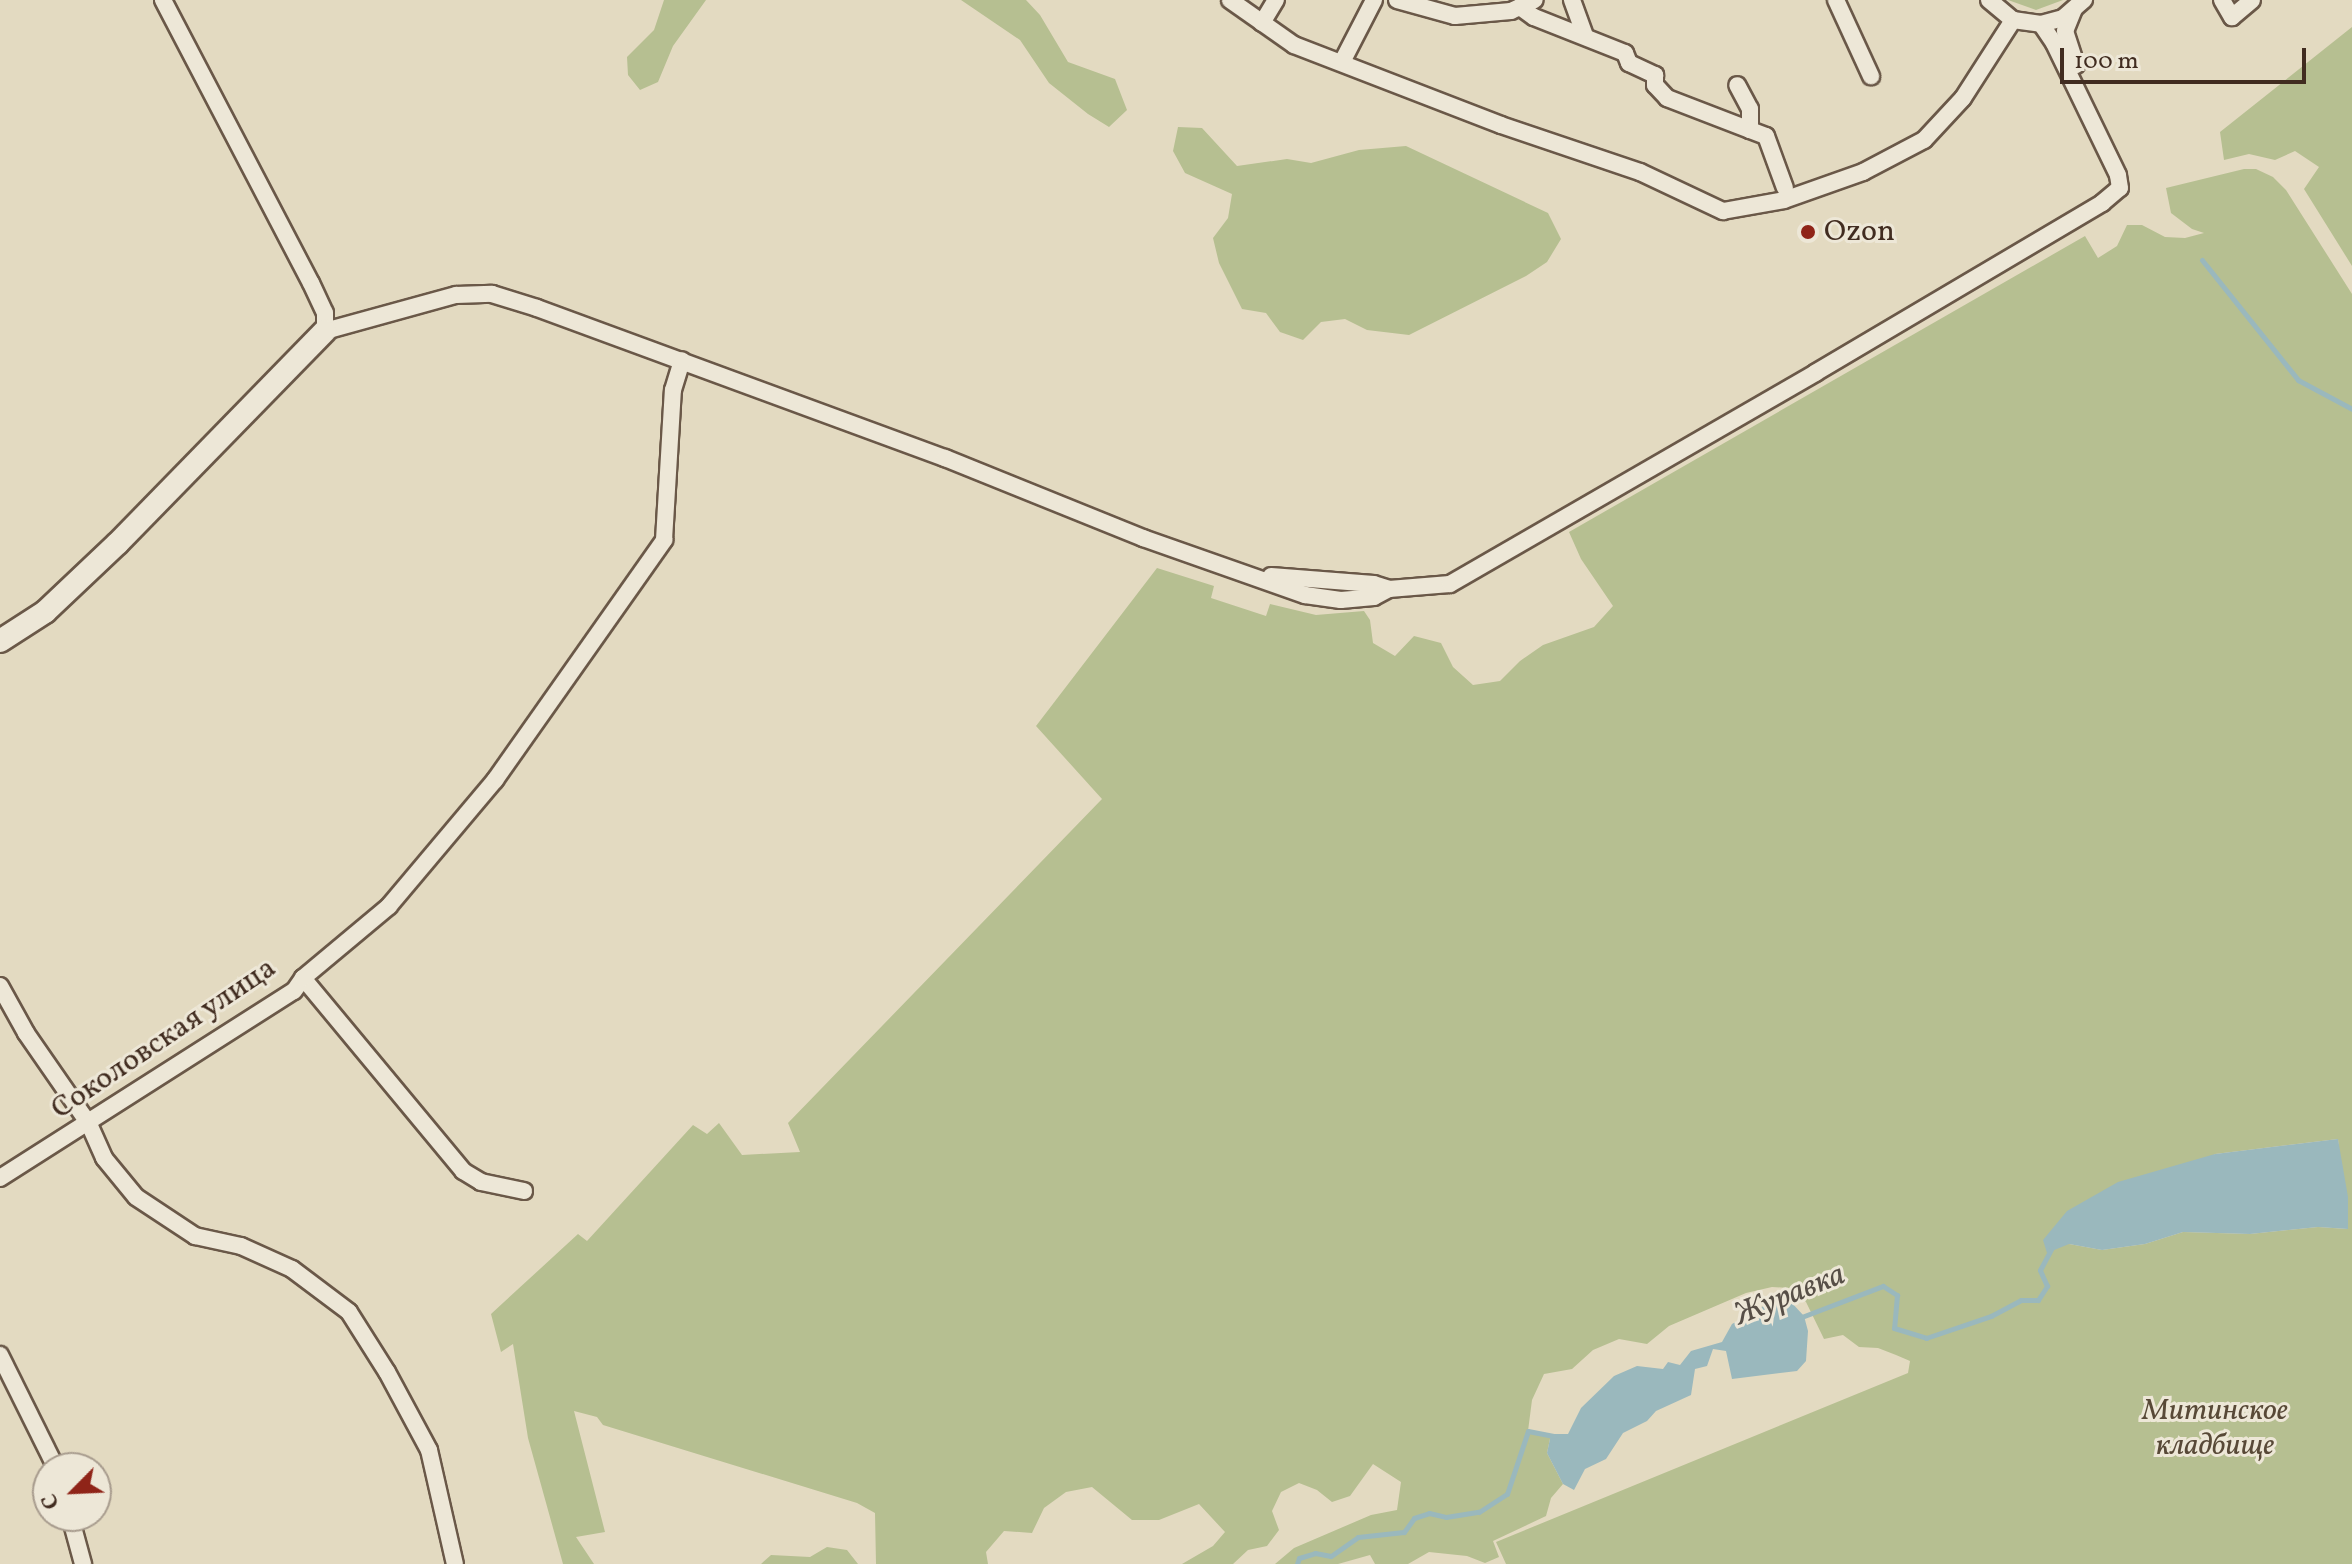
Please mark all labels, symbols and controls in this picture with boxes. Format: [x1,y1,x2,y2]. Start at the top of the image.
scale bar [2064,32,2310,82]
text: 100 m [2074,45,2139,79]
place label: Ozon [1824,214,1895,250]
marker: Ozon [1799,223,1817,241]
street label: Соколовская улица [44,950,284,1128]
water label: Журавка [1729,1256,1851,1336]
park label: Митинское кладбище [2142,1393,2288,1464]
north arrow [32,1452,112,1532]
text: С [34,1488,68,1514]

